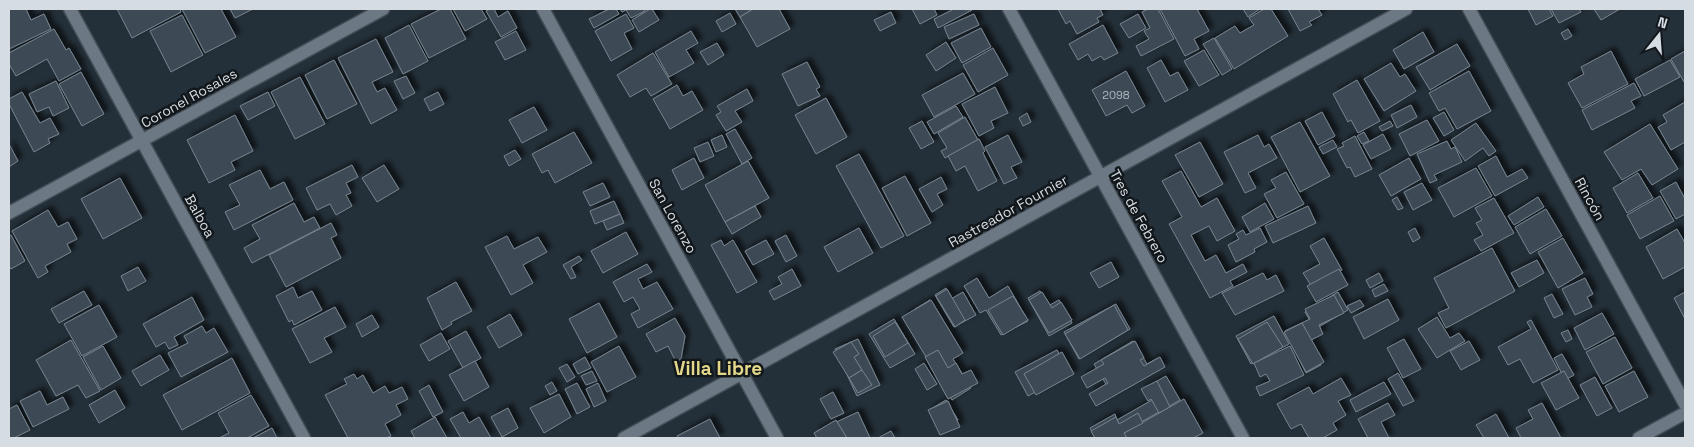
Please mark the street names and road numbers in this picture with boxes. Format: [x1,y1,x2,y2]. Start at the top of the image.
street label: Coronel Rosales [138,64,240,132]
street label: Tres de Febrero [1106,166,1172,266]
street label: Rastreador Fournier [945,171,1071,251]
street label: Rincón [1571,174,1609,224]
street label: San Lorenzo [645,175,701,257]
street label: Balboa [181,191,219,241]

